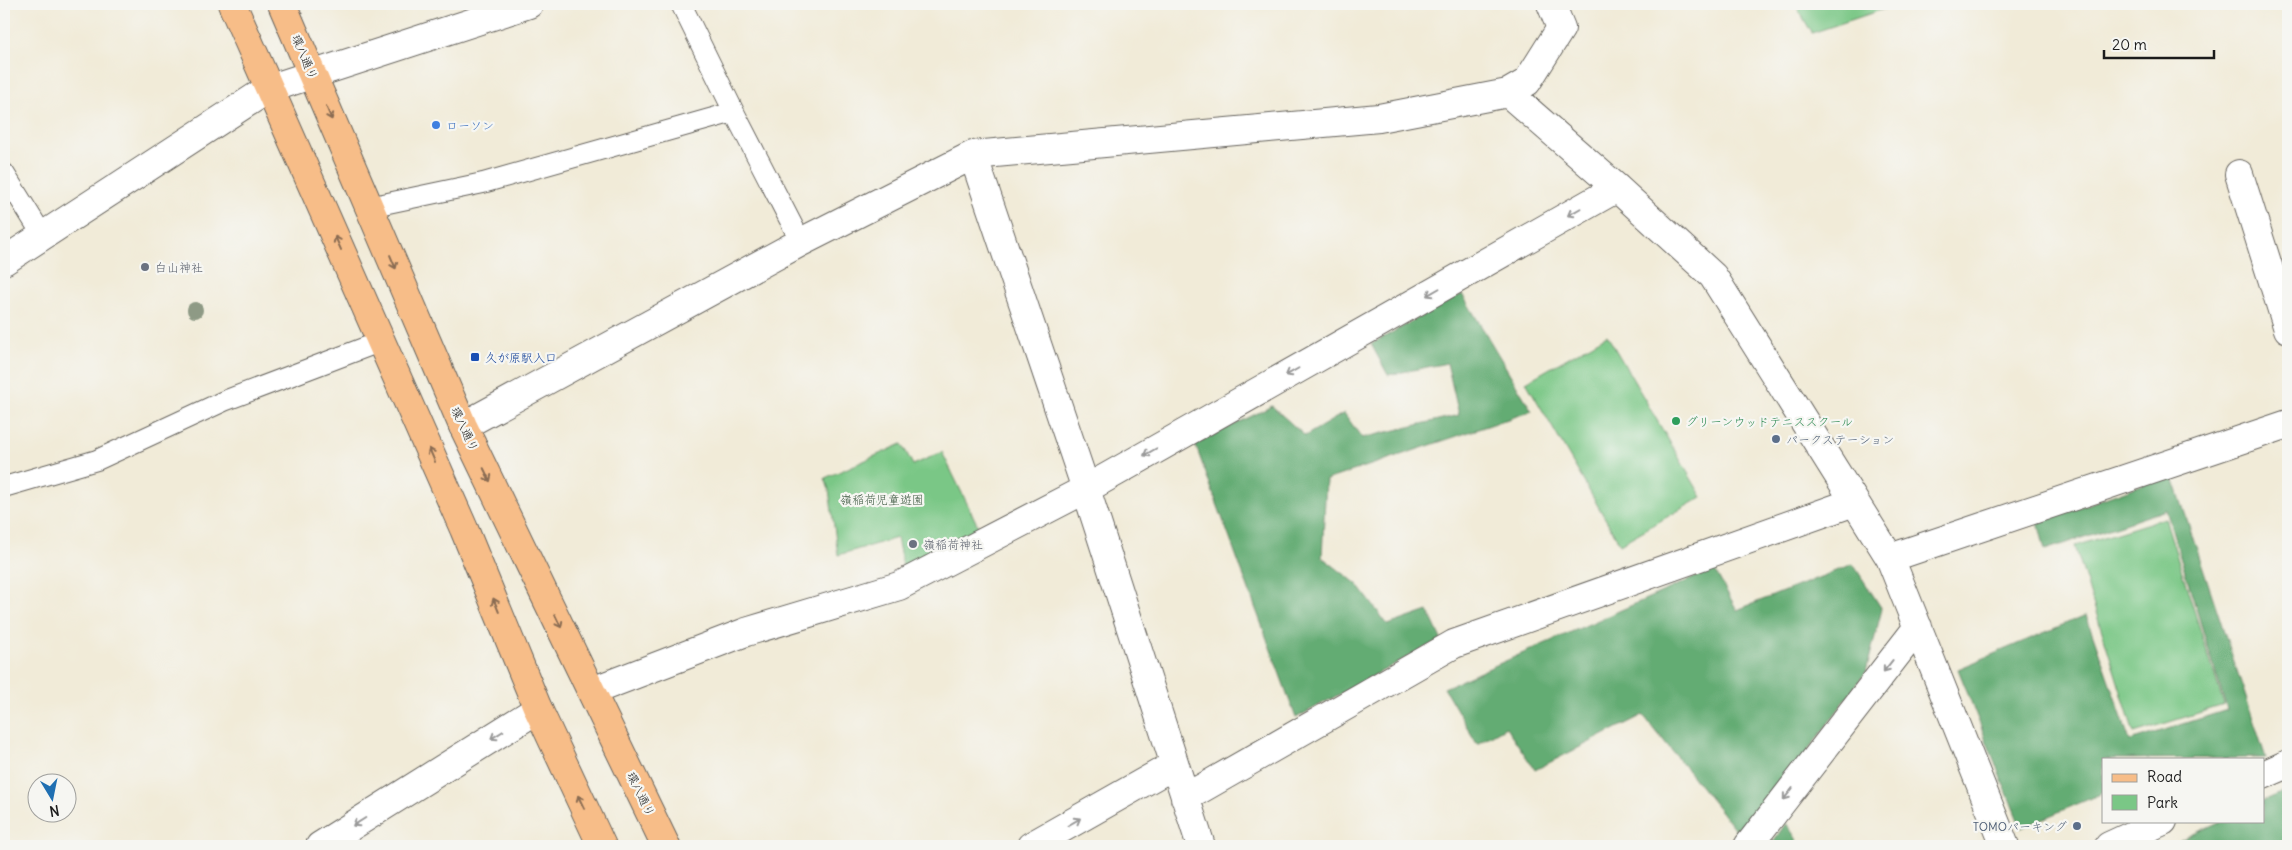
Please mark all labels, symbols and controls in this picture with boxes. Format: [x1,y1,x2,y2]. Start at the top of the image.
scale bar [2104,28,2214,60]
street label: 環八通り [289,32,321,82]
text: 20 m [2112,35,2147,54]
one-way arrow [325,105,335,120]
place label: ローソン [446,118,494,133]
marker: ローソン [430,119,442,131]
one-way arrow [1567,207,1582,217]
one-way arrow [333,236,343,251]
one-way arrow [388,254,398,269]
place label: 白山神社 [155,260,203,275]
marker: 白山神社 [139,261,151,273]
one-way arrow [1426,288,1441,297]
place label: 久が原駅入口 [485,350,557,365]
marker: 久が原駅入口 [469,351,481,363]
one-way arrow [1285,368,1299,378]
street label: 環八通り [448,404,482,454]
place label: グリーンウッドテニススクール [1686,414,1853,429]
marker: グリーンウッドテニススクール [1670,415,1682,427]
place label: パークステーション [1786,432,1894,447]
marker: パークステーション [1770,433,1782,445]
one-way arrow [427,448,437,463]
one-way arrow [1144,448,1158,458]
one-way arrow [482,467,492,482]
park label: 嶺稲荷児童遊園 [840,492,924,507]
place label: 嶺稲荷神社 [923,537,983,552]
marker: 嶺稲荷神社 [907,538,919,550]
one-way arrow [490,598,500,613]
one-way arrow [554,613,563,628]
one-way arrow [1883,659,1893,673]
one-way arrow [490,730,504,740]
legend [2102,758,2264,822]
text: Road [2147,767,2182,786]
street label: 環八通り [624,769,658,819]
north arrow [28,772,78,822]
one-way arrow [1783,787,1794,800]
text: Park [2147,793,2178,812]
one-way arrow [576,795,586,810]
text: N [48,801,61,821]
one-way arrow [353,817,367,827]
one-way arrow [1066,817,1080,827]
place label: TOMOパーキング [1973,819,2067,834]
marker: TOMOパーキング [2071,820,2083,832]

